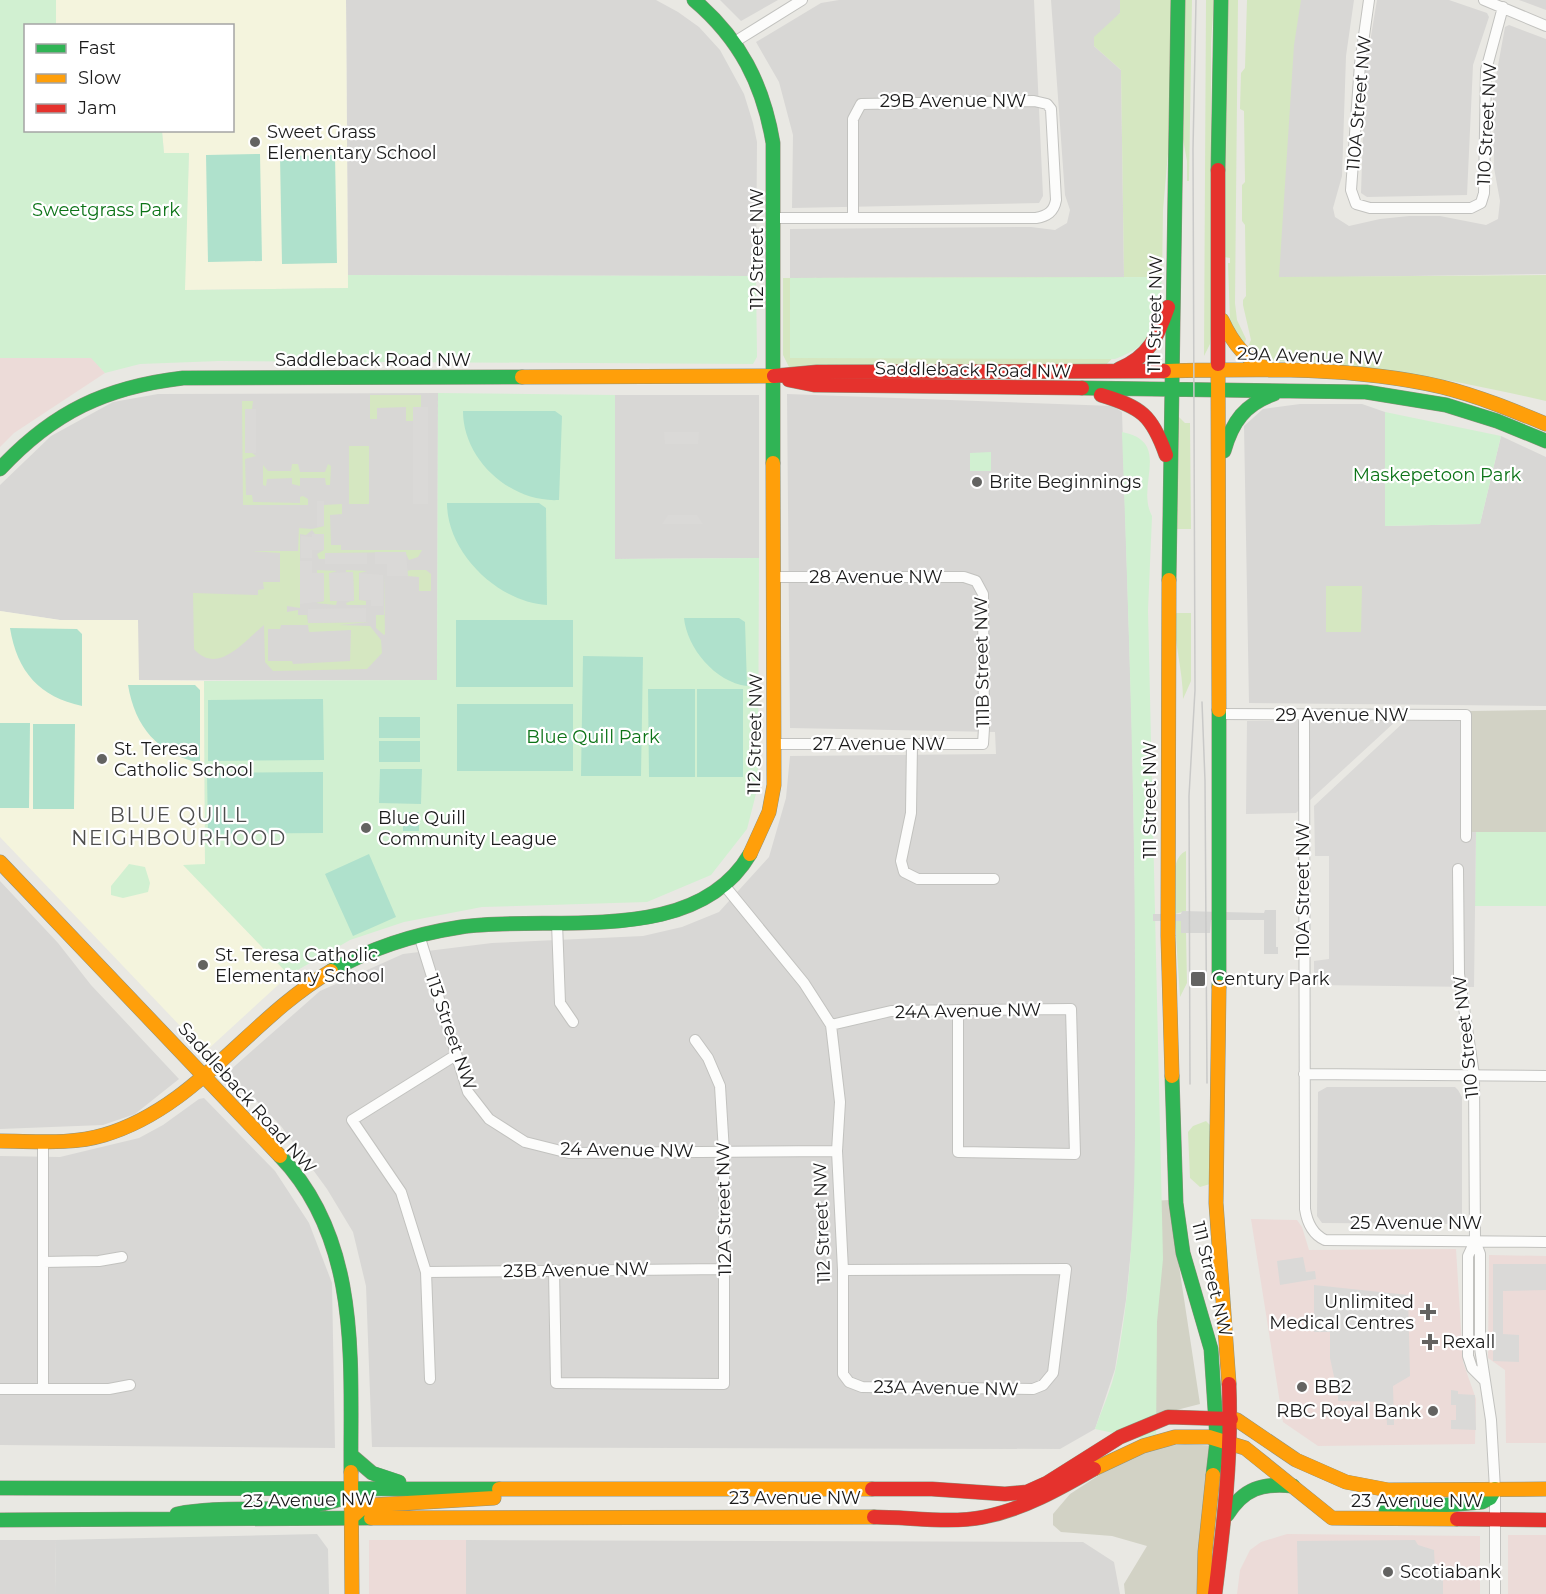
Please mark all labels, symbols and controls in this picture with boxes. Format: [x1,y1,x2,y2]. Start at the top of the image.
legend [24,24,234,132]
street label: 110A Street NW [1342,34,1376,172]
text: Fast [78,37,116,59]
street label: 110 Street NW [1473,62,1501,186]
text: Slow [78,67,121,89]
street label: 29B Avenue NW [880,90,1026,112]
text: Jam [77,97,117,119]
place label: Sweet Grass Elementary School [267,121,437,164]
marker: Sweet Grass Elementary School [248,135,262,149]
street label: 112 Street NW [746,188,768,310]
park label: Sweetgrass Park [32,199,180,221]
street label: 111 Street NW [1143,255,1167,373]
street label: 29A Avenue NW [1237,342,1383,370]
street label: Saddleback Road NW [275,349,471,371]
street label: Saddleback Road NW [875,357,1071,383]
park label: Maskepetoon Park [1353,464,1521,486]
place label: Brite Beginnings [989,471,1141,493]
marker: Brite Beginnings [970,475,984,489]
street label: 28 Avenue NW [809,566,943,588]
street label: 111B Street NW [970,596,994,728]
street label: 112 Street NW [743,673,767,795]
street label: 29 Avenue NW [1276,704,1408,726]
park label: Blue Quill Park [526,726,660,748]
street label: 27 Avenue NW [813,733,945,755]
place label: St. Teresa Catholic School [114,738,253,781]
street label: 111 Street NW [1139,741,1161,859]
marker: St. Teresa Catholic School [95,752,109,766]
district label: BLUE QUILL NEIGHBOURHOOD [71,803,287,850]
place label: Blue Quill Community League [378,807,557,850]
marker: Blue Quill Community League [359,821,373,835]
street label: 110A Street NW [1292,822,1314,958]
place label: St. Teresa Catholic Elementary School [215,944,385,987]
marker: St. Teresa Catholic Elementary School [196,958,210,972]
place label: Century Park [1212,968,1330,990]
marker: Century Park [1189,970,1207,988]
street label: 113 Street NW [421,971,481,1093]
street label: 110 Street NW [1449,975,1483,1099]
street label: 24A Avenue NW [895,999,1041,1023]
street label: Saddleback Road NW [173,1018,321,1178]
street label: 24 Avenue NW [560,1138,694,1162]
street label: 112A Street NW [712,1142,736,1276]
street label: 112 Street NW [809,1162,835,1284]
street label: 25 Avenue NW [1350,1212,1482,1234]
street label: 111 Street NW [1187,1219,1237,1339]
street label: 23B Avenue NW [503,1258,649,1282]
place label: Unlimited Medical Centres [1269,1291,1414,1334]
marker: Unlimited Medical Centres [1419,1303,1437,1321]
place label: Rexall [1442,1331,1495,1353]
marker: Rexall [1423,1335,1437,1349]
street label: 23A Avenue NW [873,1376,1019,1400]
place label: BB2 [1314,1376,1351,1398]
marker: BB2 [1295,1380,1309,1394]
place label: RBC Royal Bank [1276,1400,1421,1422]
marker: RBC Royal Bank [1426,1404,1440,1418]
street label: 23 Avenue NW [729,1487,861,1509]
street label: 23 Avenue NW [243,1488,375,1512]
street label: 23 Avenue NW [1351,1490,1483,1512]
place label: Scotiabank [1400,1561,1501,1583]
marker: Scotiabank [1381,1565,1395,1579]

